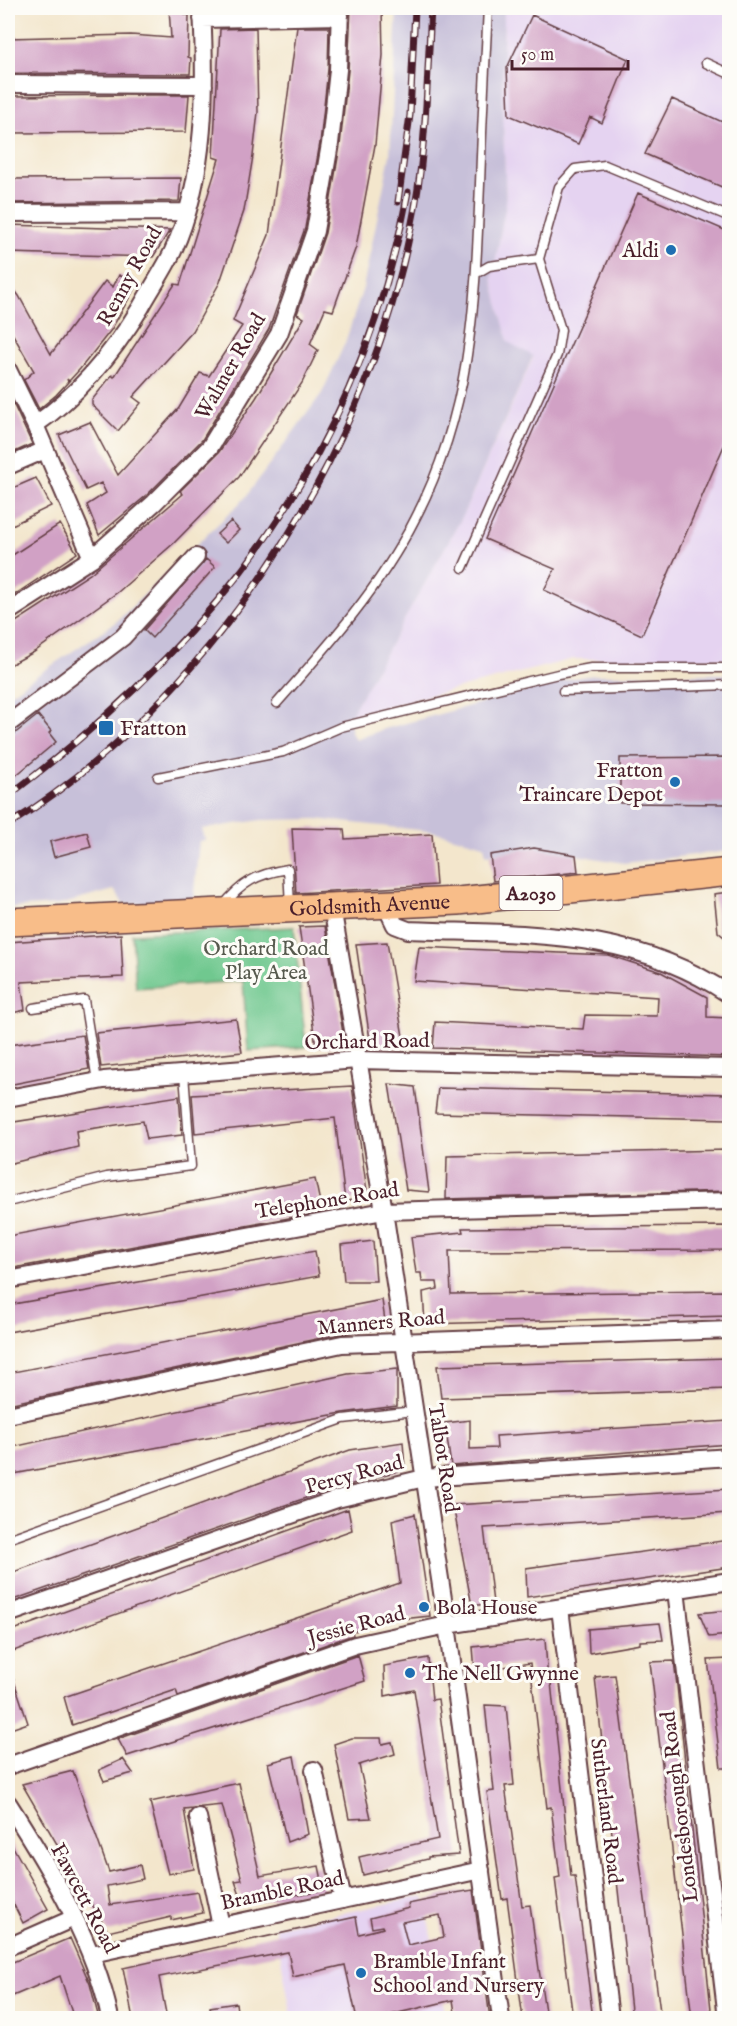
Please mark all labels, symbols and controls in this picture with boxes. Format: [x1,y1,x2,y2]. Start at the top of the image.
scale bar [512,33,628,71]
text: 50 m [521,44,554,67]
street label: Renny Road [92,221,169,331]
place label: Aldi [621,238,659,265]
marker: Aldi [664,243,678,257]
street label: Walmer Road [190,308,273,425]
place label: Fratton [120,716,187,743]
marker: Fratton [97,719,115,737]
place label: Fratton Traincare Depot [519,758,663,809]
marker: Fratton Traincare Depot [668,775,682,789]
road number: A2030 [500,876,562,910]
street label: Goldsmith Avenue [289,889,451,924]
park label: Orchard Road Play Area [203,936,329,987]
street label: Orchard Road [304,1028,431,1057]
street label: Telephone Road [254,1177,402,1226]
street label: Manners Road [316,1304,447,1343]
street label: Talbot Road [421,1402,465,1516]
street label: Percy Road [302,1449,407,1502]
place label: Bola House [436,1595,538,1622]
street label: Jessie Road [303,1600,409,1653]
marker: Bola House [417,1600,431,1614]
place label: The Nell Gwynne [422,1661,579,1688]
marker: The Nell Gwynne [403,1666,417,1680]
street label: Londesborough Road [655,1709,706,1904]
street label: Sutherland Road [583,1737,628,1886]
street label: Fawcett Road [43,1839,124,1959]
street label: Bramble Road [218,1865,347,1918]
place label: Bramble Infant School and Nursery [373,1949,545,2000]
marker: Bramble Infant School and Nursery [354,1966,368,1980]

